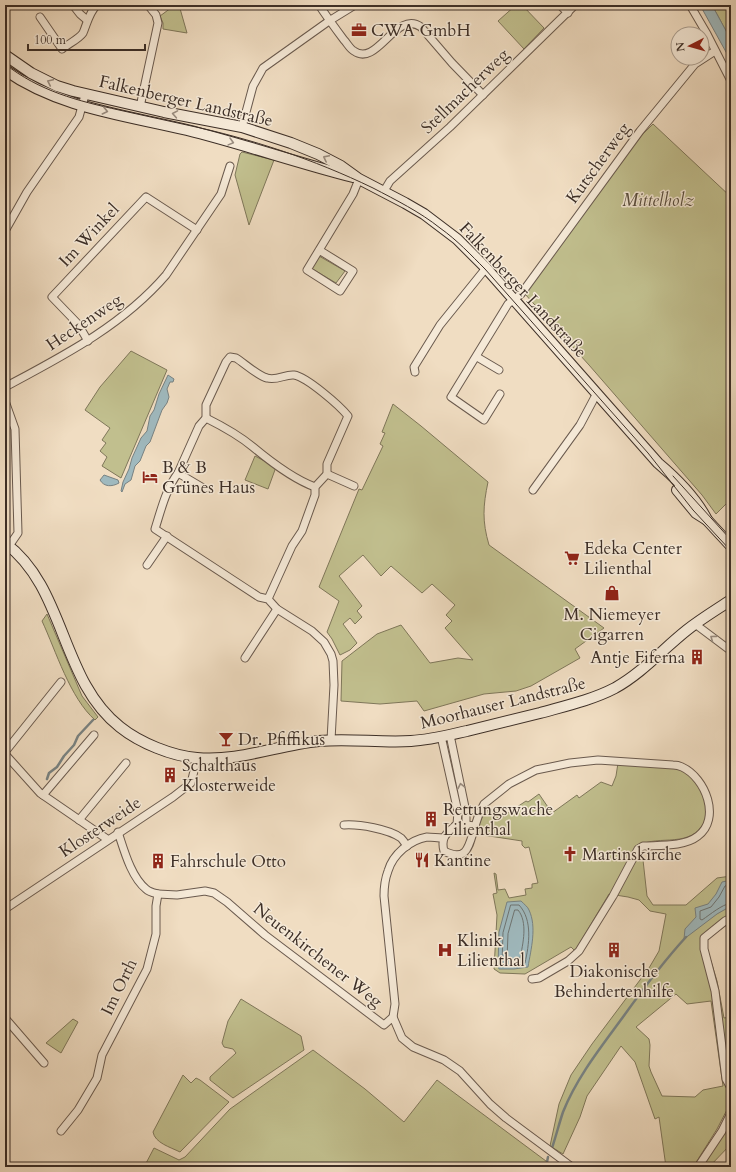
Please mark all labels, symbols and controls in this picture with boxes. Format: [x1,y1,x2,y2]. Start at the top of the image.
place label: CWA GmbH [371,19,471,42]
office icon: CWA GmbH [350,21,368,39]
scale bar [28,26,145,52]
north arrow [670,26,710,66]
text: 100 m [34,32,67,48]
text: N [673,41,689,53]
street label: Stellmacherweg [416,43,514,139]
street label: Falkenberger Landstraße [97,70,275,132]
one-way arrow [46,79,54,87]
one-way arrow [101,107,108,115]
one-way arrow [172,110,178,119]
street label: Kutscherweg [561,117,635,208]
one-way arrow [227,137,234,146]
one-way arrow [323,155,331,163]
park label: Mittelholz [622,189,694,212]
street label: Im Winkel [54,198,125,272]
street label: Falkenberger Landstraße [454,217,592,363]
street label: Heckenweg [41,288,127,356]
place label: B & B Grünes Haus [162,456,255,499]
hotel icon: B & B Grünes Haus [141,468,159,486]
place label: Edeka Center Lilienthal [584,537,683,580]
supermarket icon: Edeka Center Lilienthal [563,549,581,567]
shop icon: M. Niemeyer Cigarren [603,584,621,602]
place label: M. Niemeyer Cigarren [564,603,661,646]
one-way arrow [710,635,717,643]
place label: Antje Fiferna [590,646,686,669]
building icon: Antje Fiferna [688,648,706,666]
street label: Moorhauser Landstraße [418,671,588,735]
place label: Dr. Pfiffikus [238,728,326,751]
bar icon: Dr. Pfiffikus [217,730,235,748]
place label: Schalthaus Klosterweide [182,754,276,797]
building icon: Schalthaus Klosterweide [161,766,179,784]
one-way arrow [457,783,465,789]
street label: Klosterweide [55,791,145,863]
place label: Rettungswache Lilienthal [443,798,553,841]
building icon: Rettungswache Lilienthal [422,810,440,828]
place label: Martinskirche [582,843,682,866]
church icon: Martinskirche [561,845,579,863]
place label: Kantine [434,849,491,872]
place label: Fahrschule Otto [170,850,286,873]
restaurant icon: Kantine [413,851,431,869]
building icon: Fahrschule Otto [149,852,167,870]
street label: Neuenkirchener Weg [249,897,388,1013]
place label: Klinik Lilienthal [457,929,526,972]
hospital icon: Klinik Lilienthal [436,941,454,959]
building icon: Diakonische Behindertenhilfe [605,941,623,959]
street label: Im Orth [95,954,143,1019]
place label: Diakonische Behindertenhilfe [554,960,674,1003]

